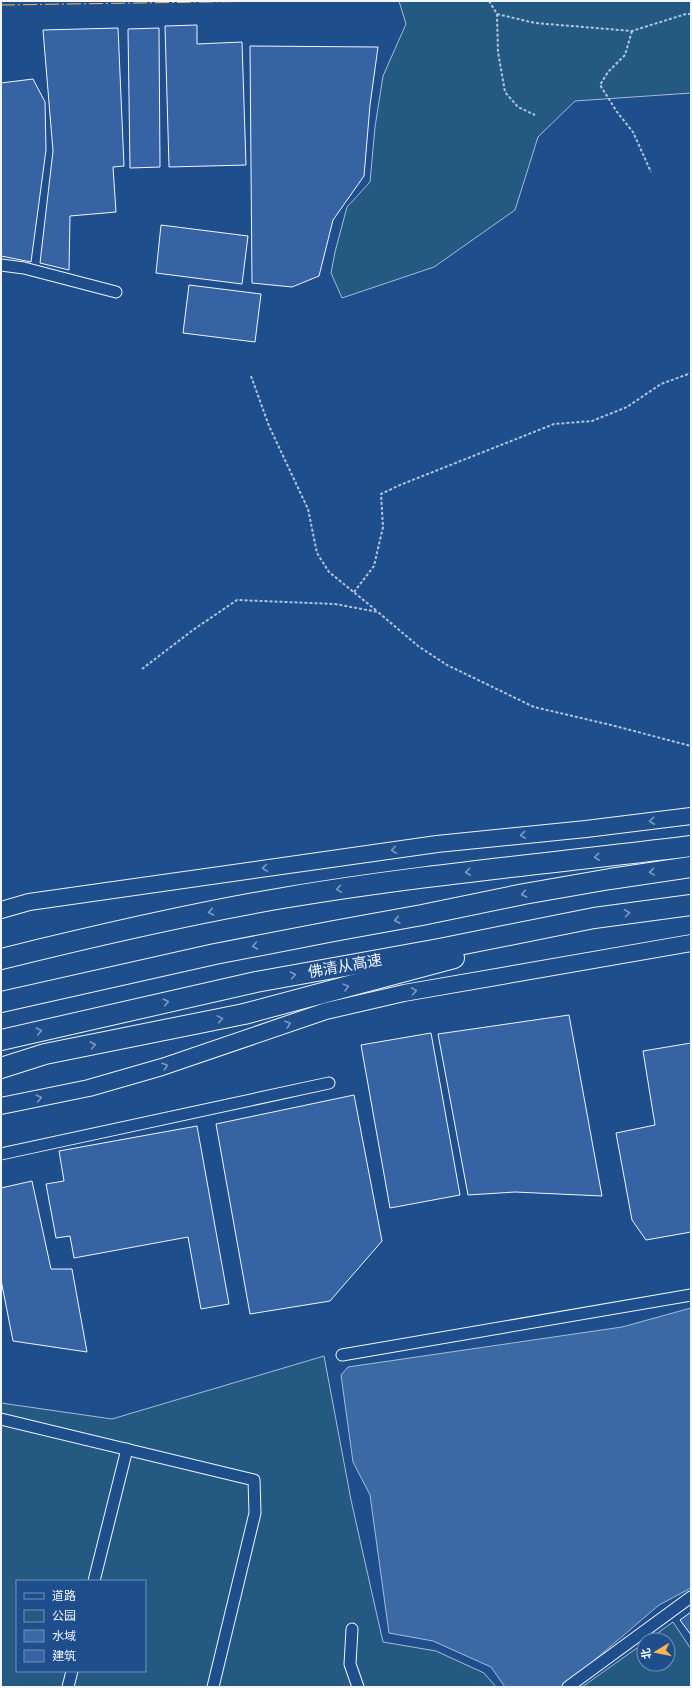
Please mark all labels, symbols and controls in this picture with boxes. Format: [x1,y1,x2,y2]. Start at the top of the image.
one-way arrow [649,816,655,825]
one-way arrow [520,831,526,840]
one-way arrow [391,845,397,854]
one-way arrow [594,852,600,861]
one-way arrow [262,863,268,872]
one-way arrow [464,867,471,876]
one-way arrow [649,867,655,876]
one-way arrow [336,884,342,893]
one-way arrow [521,889,527,898]
one-way arrow [208,907,214,915]
one-way arrow [624,909,630,918]
one-way arrow [394,915,400,924]
one-way arrow [252,942,258,950]
street label: 佛清从高速 [306,951,384,981]
one-way arrow [290,971,296,980]
one-way arrow [343,983,350,991]
one-way arrow [411,987,417,996]
one-way arrow [162,998,169,1006]
one-way arrow [217,1015,224,1024]
one-way arrow [284,1020,291,1029]
one-way arrow [36,1028,42,1036]
one-way arrow [90,1041,96,1049]
one-way arrow [161,1062,168,1071]
one-way arrow [36,1095,42,1103]
legend [16,1580,146,1672]
text: 道路 [52,1589,76,1604]
text: 公园 [52,1609,76,1624]
text: 水域 [52,1629,76,1644]
north arrow [636,1632,676,1672]
text: 北 [639,1647,654,1660]
text: 建筑 [52,1649,76,1664]

